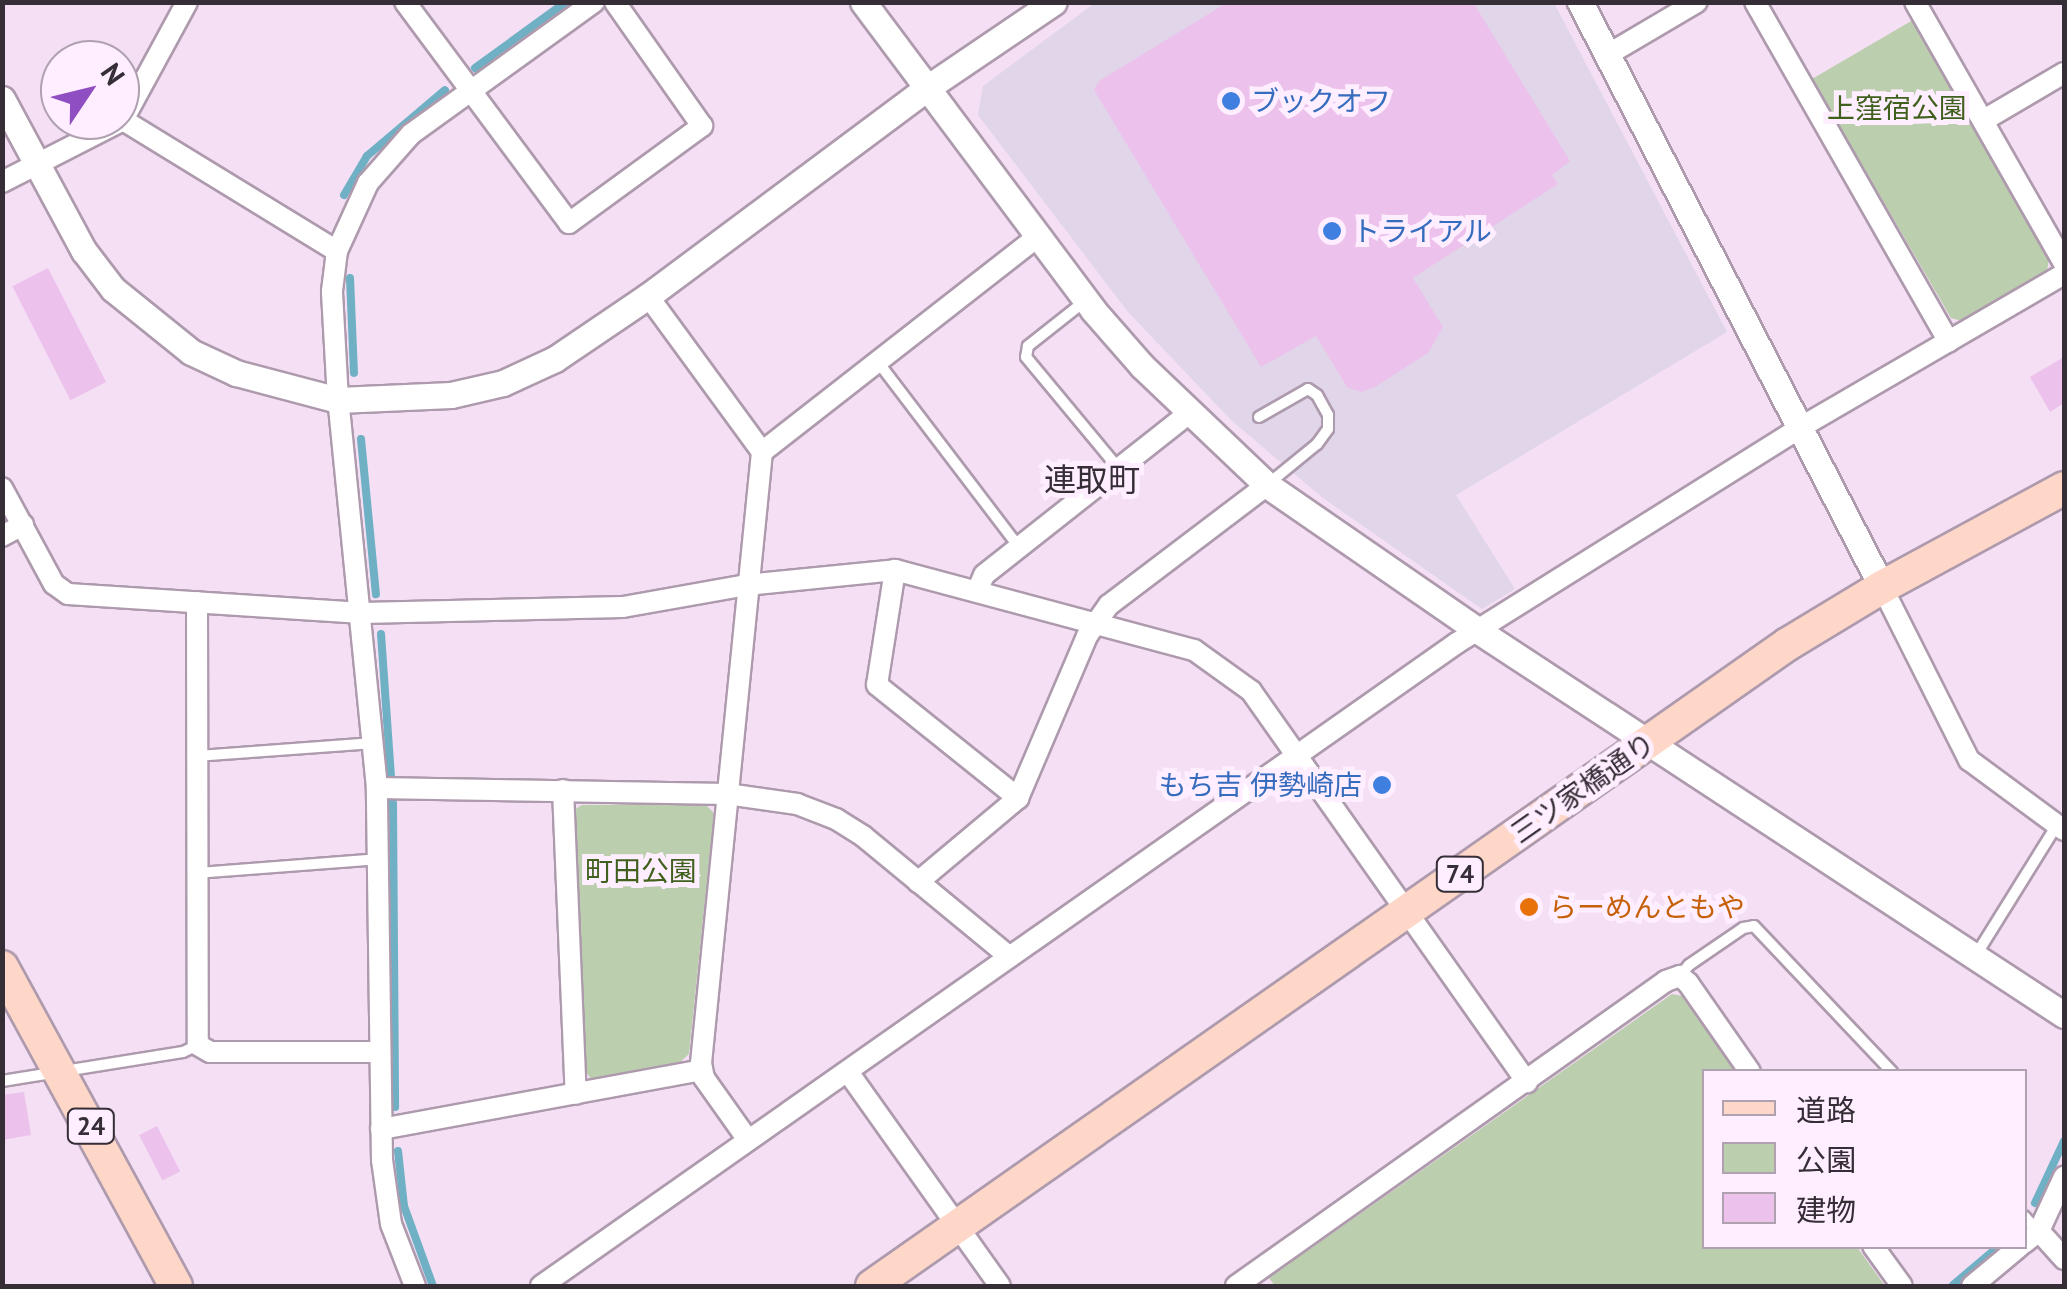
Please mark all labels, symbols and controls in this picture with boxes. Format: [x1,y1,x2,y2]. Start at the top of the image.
north arrow [40,40,140,140]
text: N [93,56,134,92]
place label: ブックオフ [1251,84,1391,118]
marker: ブックオフ [1220,90,1242,112]
park label: 上窪宿公園 [1827,91,1967,125]
place label: トライアル [1352,214,1492,248]
marker: トライアル [1321,220,1343,242]
district label: 連取町 [1044,460,1140,498]
street label: 三ツ家橋通り [1505,726,1661,850]
place label: もち吉 伊勢崎店 [1159,768,1362,802]
marker: もち吉 伊勢崎店 [1371,774,1393,796]
park label: 町田公園 [585,854,697,888]
road number: 74 [1435,854,1485,894]
place label: らーめんともや [1549,890,1745,924]
marker: らーめんともや [1518,896,1540,918]
legend [1702,1069,2027,1249]
text: 道路 [1796,1090,1856,1129]
road number: 24 [66,1106,116,1146]
text: 公園 [1796,1140,1856,1179]
text: 建物 [1796,1190,1856,1229]

